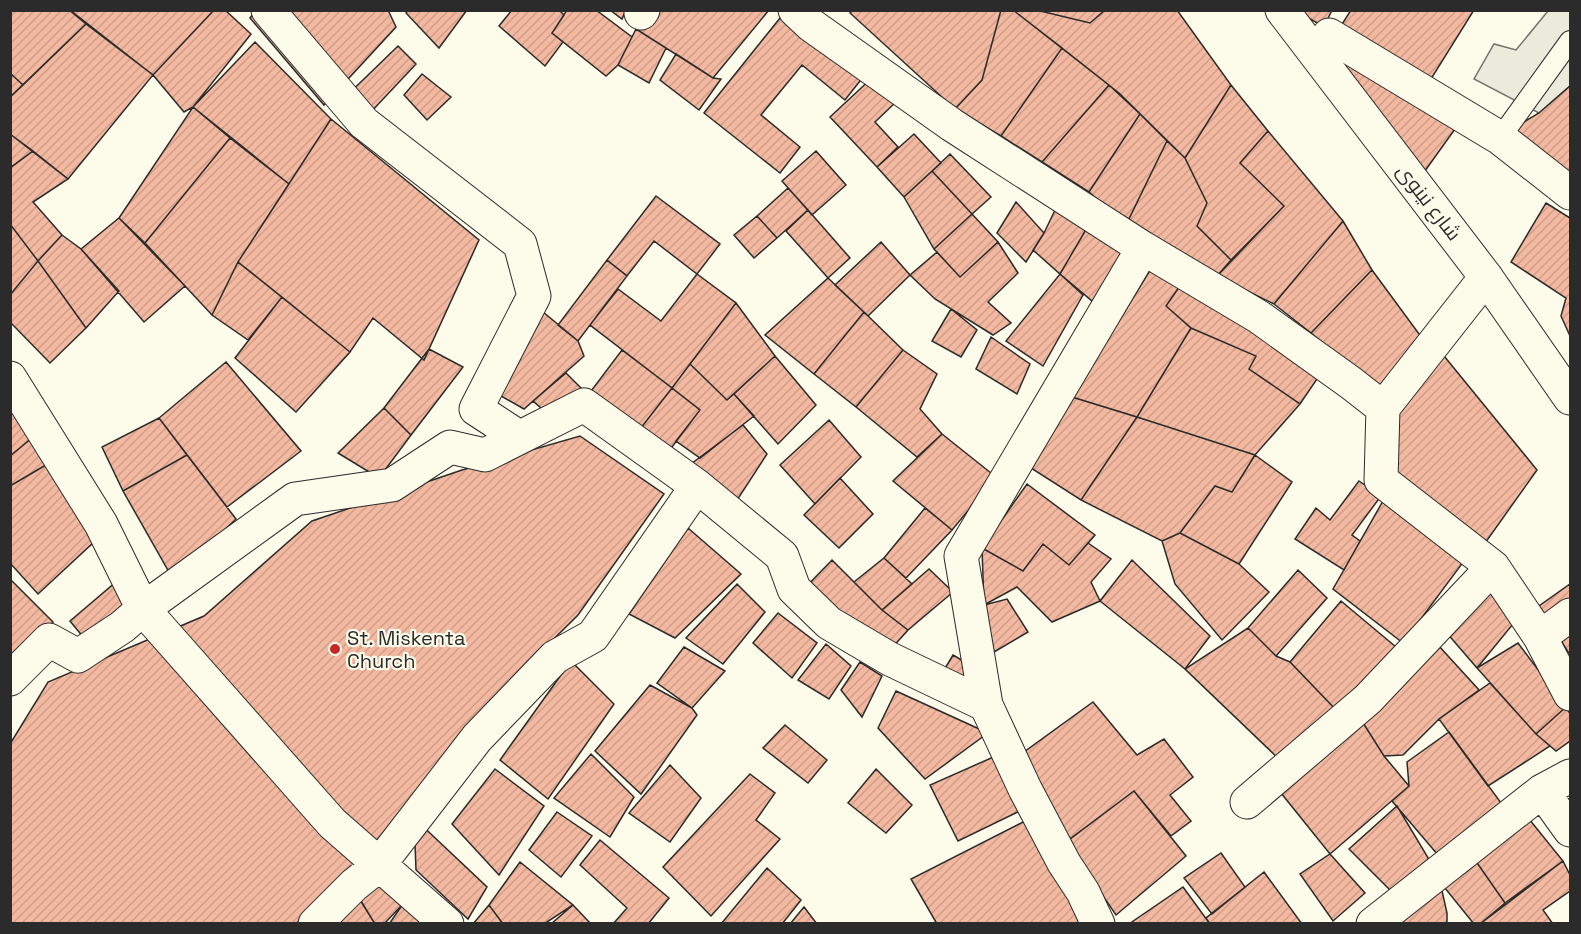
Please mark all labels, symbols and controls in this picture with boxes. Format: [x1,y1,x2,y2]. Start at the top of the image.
street label: شارع نينوى [1390,158,1467,246]
place label: St. Miskenta Church [347,625,465,674]
marker: St. Miskenta Church [328,642,342,656]

